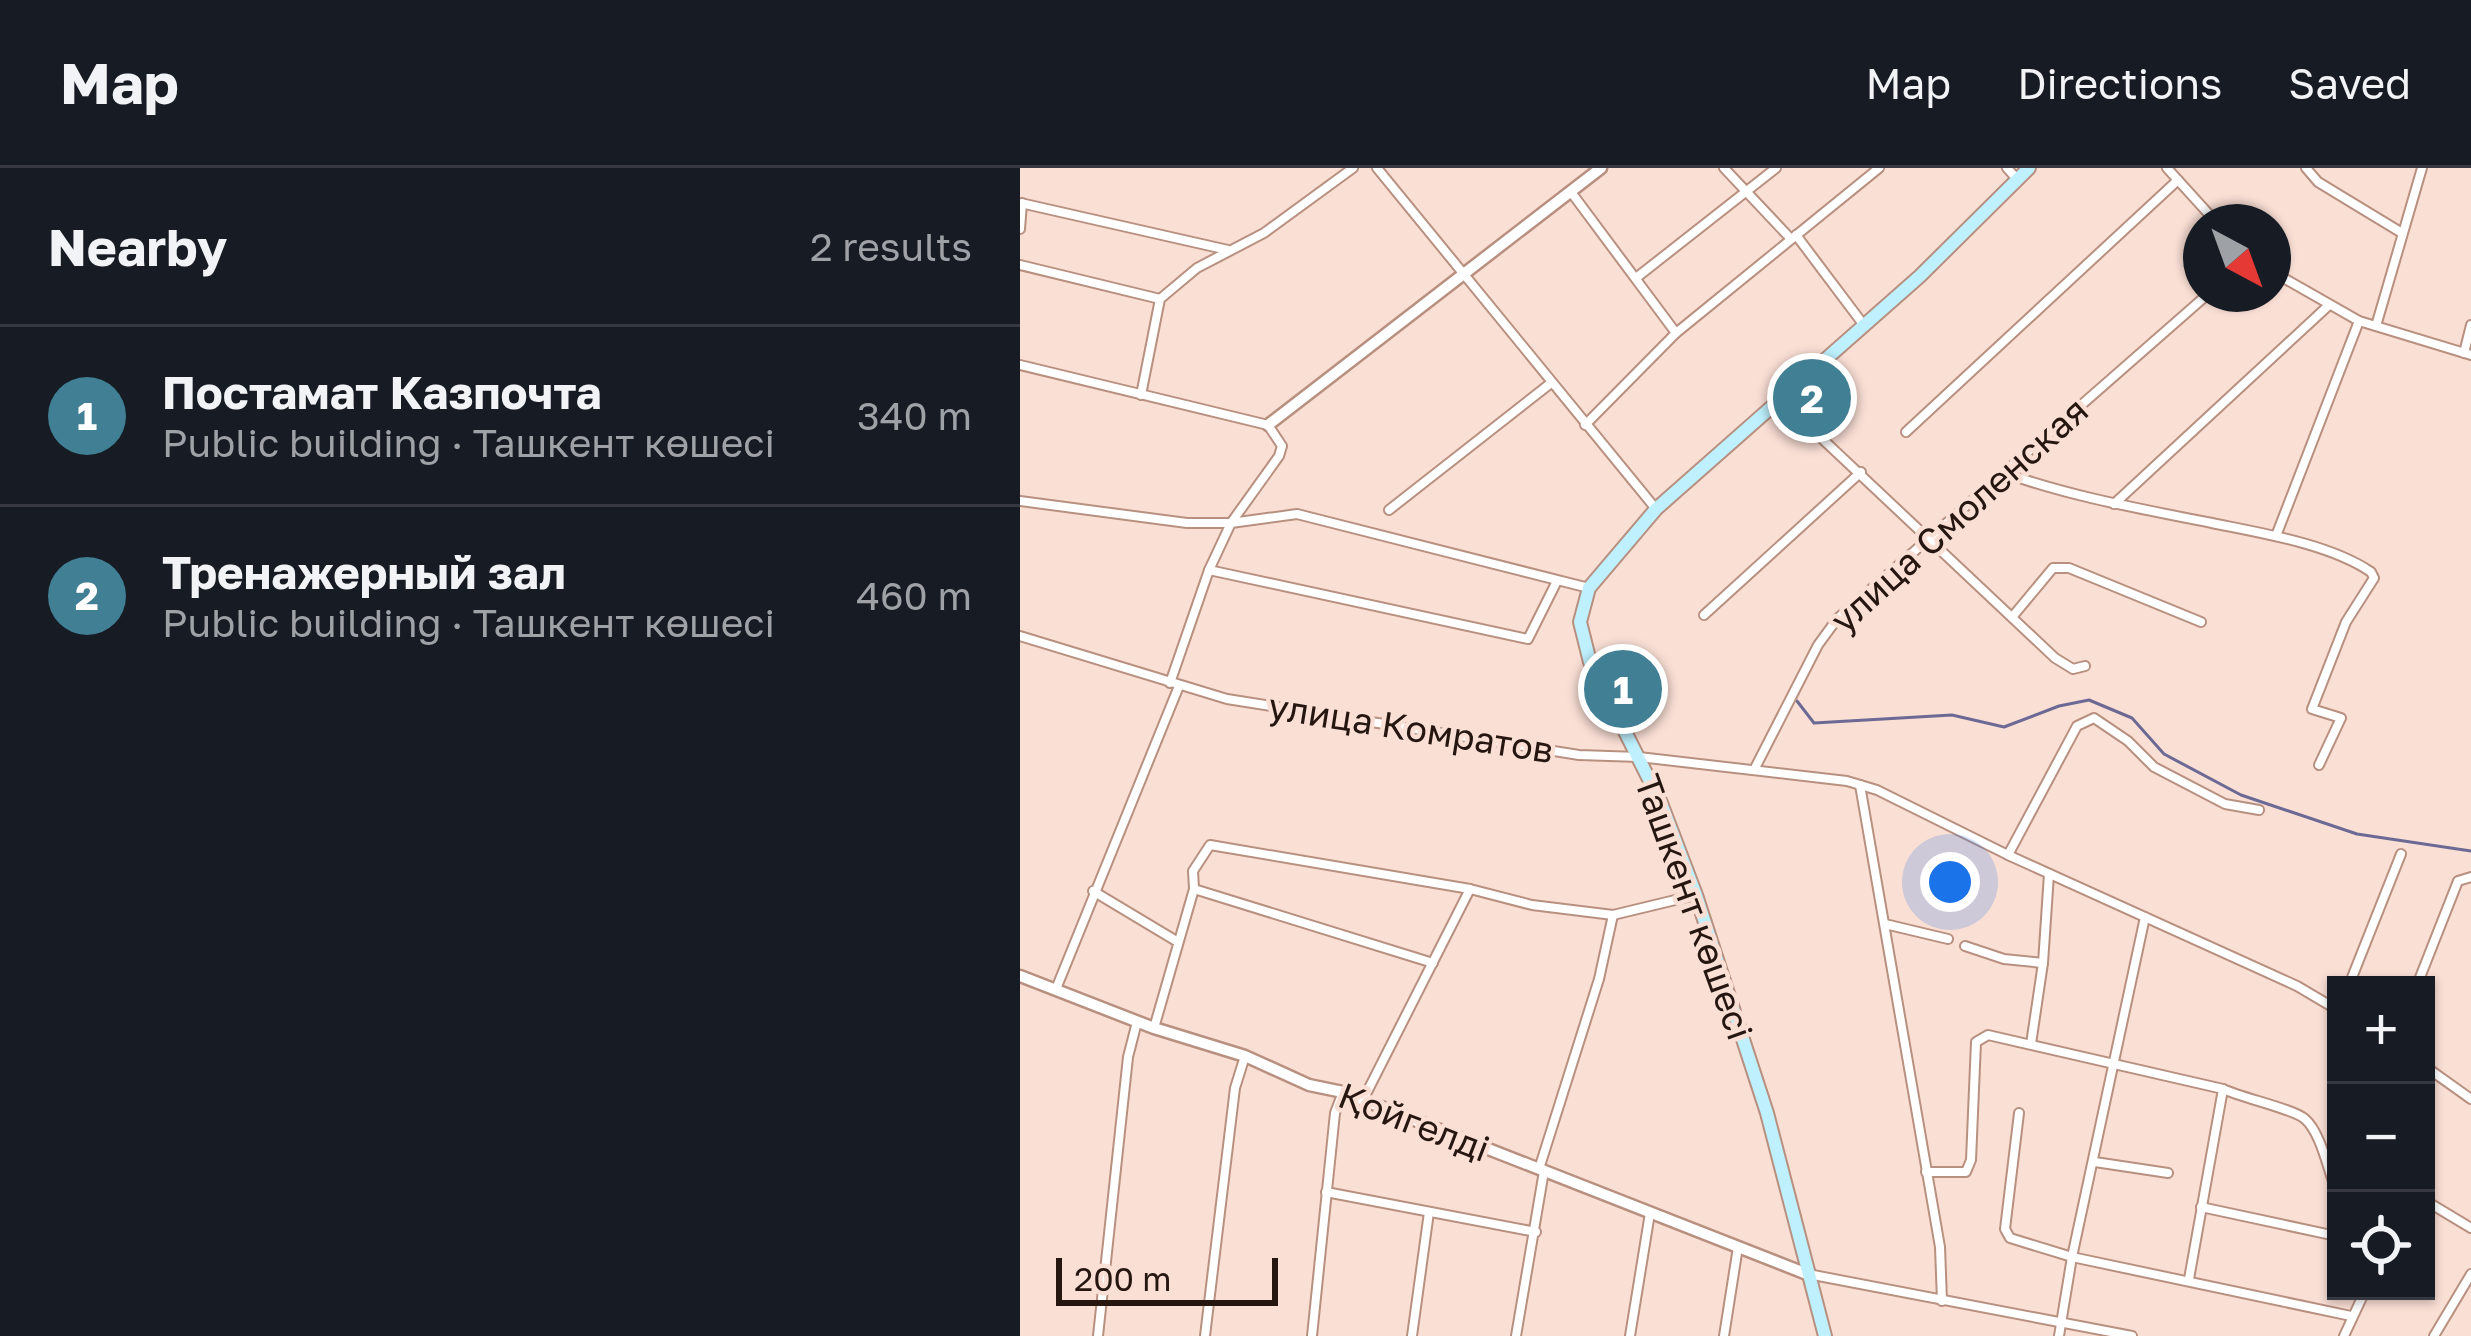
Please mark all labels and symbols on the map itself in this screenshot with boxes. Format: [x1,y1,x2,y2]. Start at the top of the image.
north arrow [2183,204,2291,312]
pin: 2 [1773,353,1851,443]
street label: улица Смоленская [1821,388,2096,641]
pin: 1 [1584,644,1662,734]
street label: улица Комратов [1266,684,1557,771]
street label: Ташкент көшесі [1627,768,1762,1045]
your location [1920,852,1980,912]
street label: Қойгелді [1333,1073,1496,1170]
scale bar [1056,1252,1278,1305]

